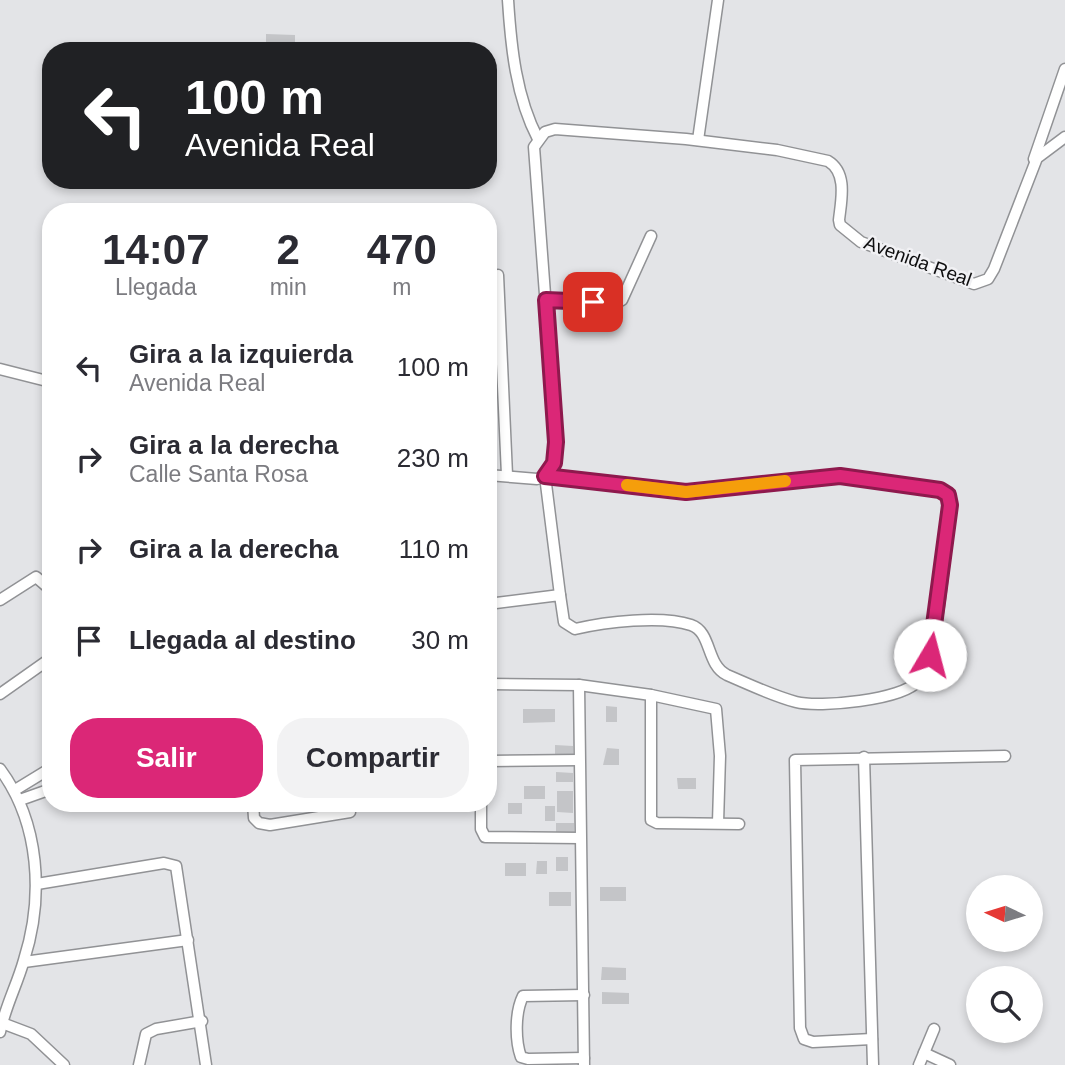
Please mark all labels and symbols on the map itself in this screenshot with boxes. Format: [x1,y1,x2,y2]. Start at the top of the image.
street label: Avenida Real [861,232,975,290]
pin [563,272,623,332]
position arrow [893,618,967,692]
north arrow [966,875,1043,952]

